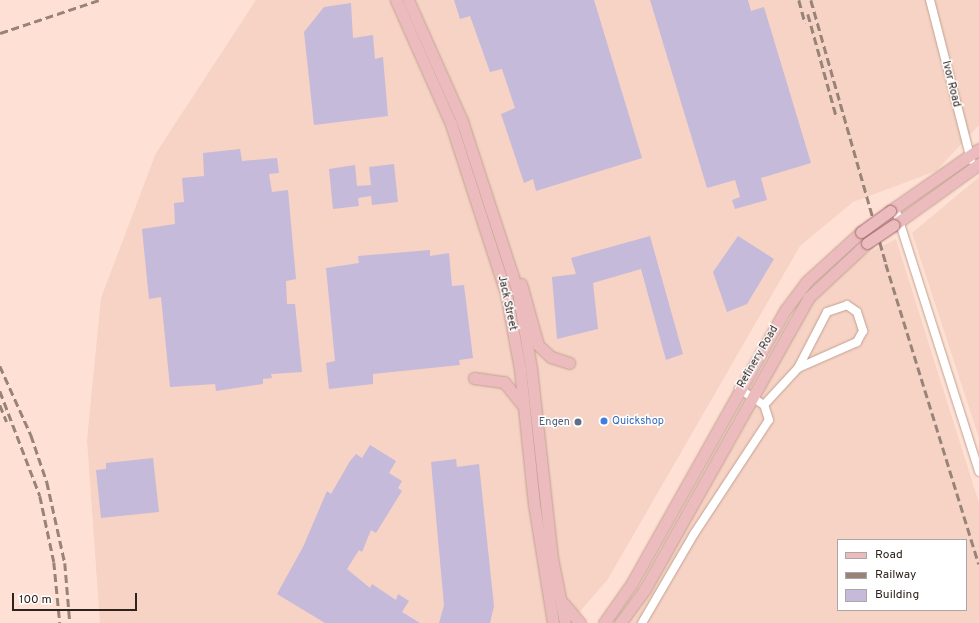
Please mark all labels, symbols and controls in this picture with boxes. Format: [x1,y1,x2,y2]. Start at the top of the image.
street label: Ivor Road [939,60,963,108]
street label: Jack Street [495,274,519,332]
street label: Refinery Road [735,323,781,391]
place label: Quickshop [612,414,664,428]
place label: Engen [539,415,570,429]
marker: Quickshop [599,416,609,426]
marker: Engen [573,417,583,427]
legend [837,539,967,611]
text: Road [875,547,903,563]
text: Railway [875,567,916,583]
scale bar [14,585,139,611]
text: Building [875,587,919,603]
text: 100 m [19,592,52,608]

